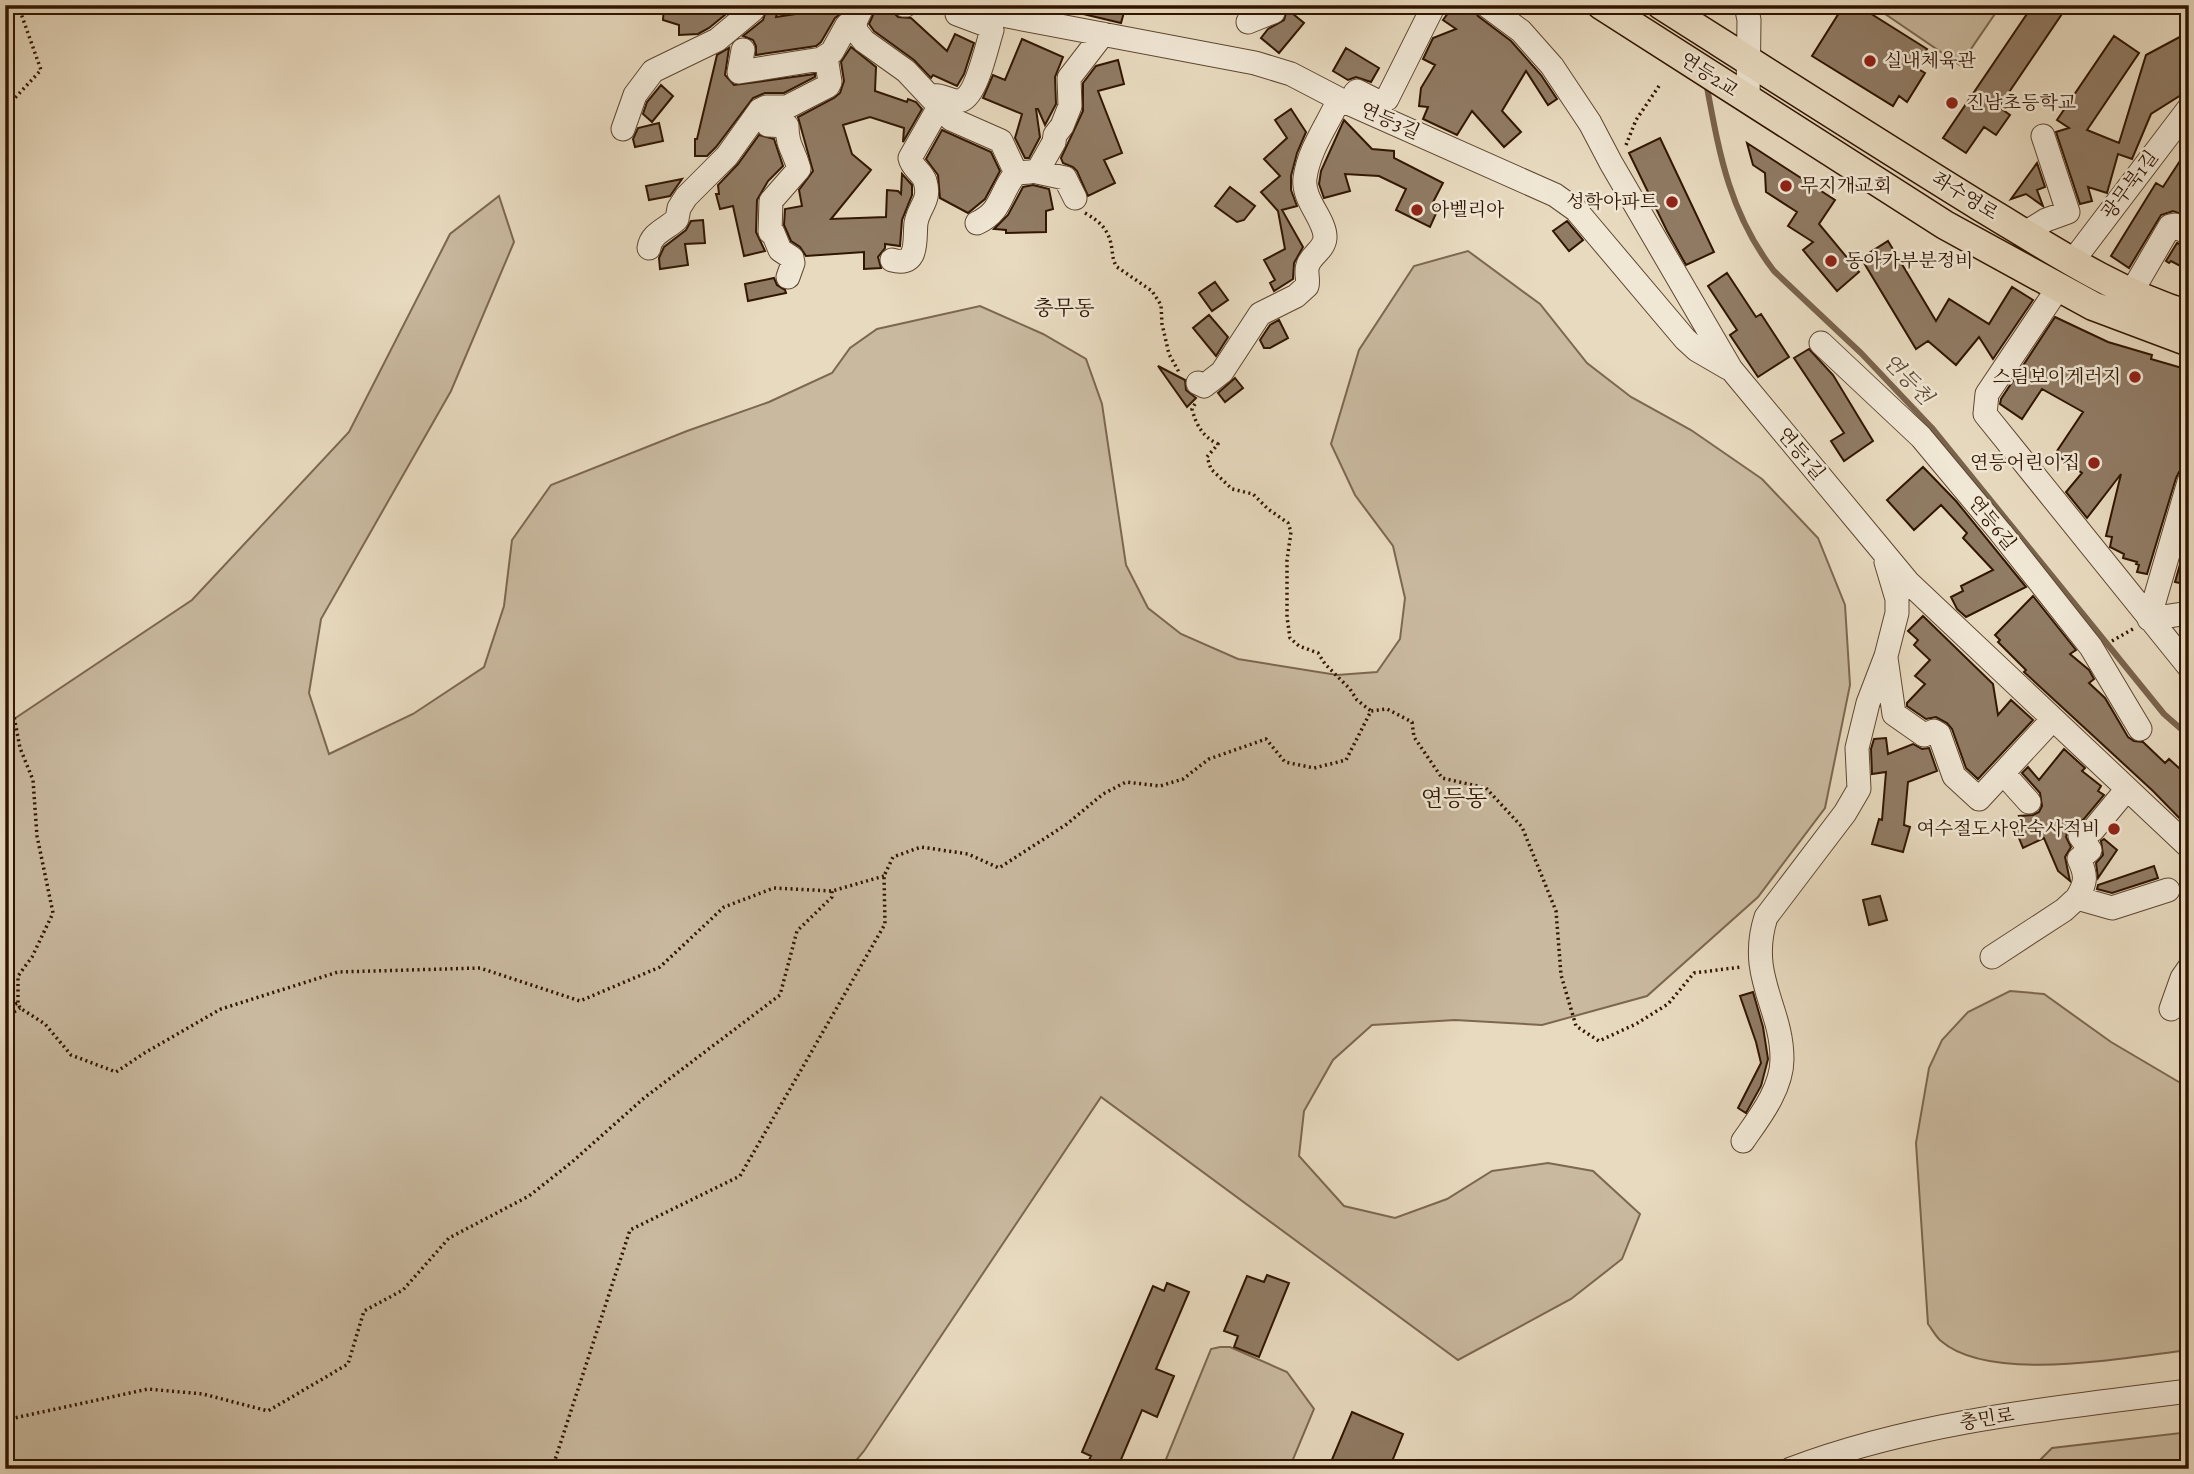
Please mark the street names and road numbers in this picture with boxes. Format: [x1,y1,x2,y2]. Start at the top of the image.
street label: 연등2교 [1675,47,1743,103]
street label: 연등3길 [1356,96,1424,146]
street label: 광무북1길 [2096,145,2164,225]
street label: 좌수영로 [1927,166,2003,226]
street label: 연등1길 [1771,422,1831,486]
street label: 연등6길 [1962,490,2022,556]
street label: 충민로 [1958,1402,2016,1436]

